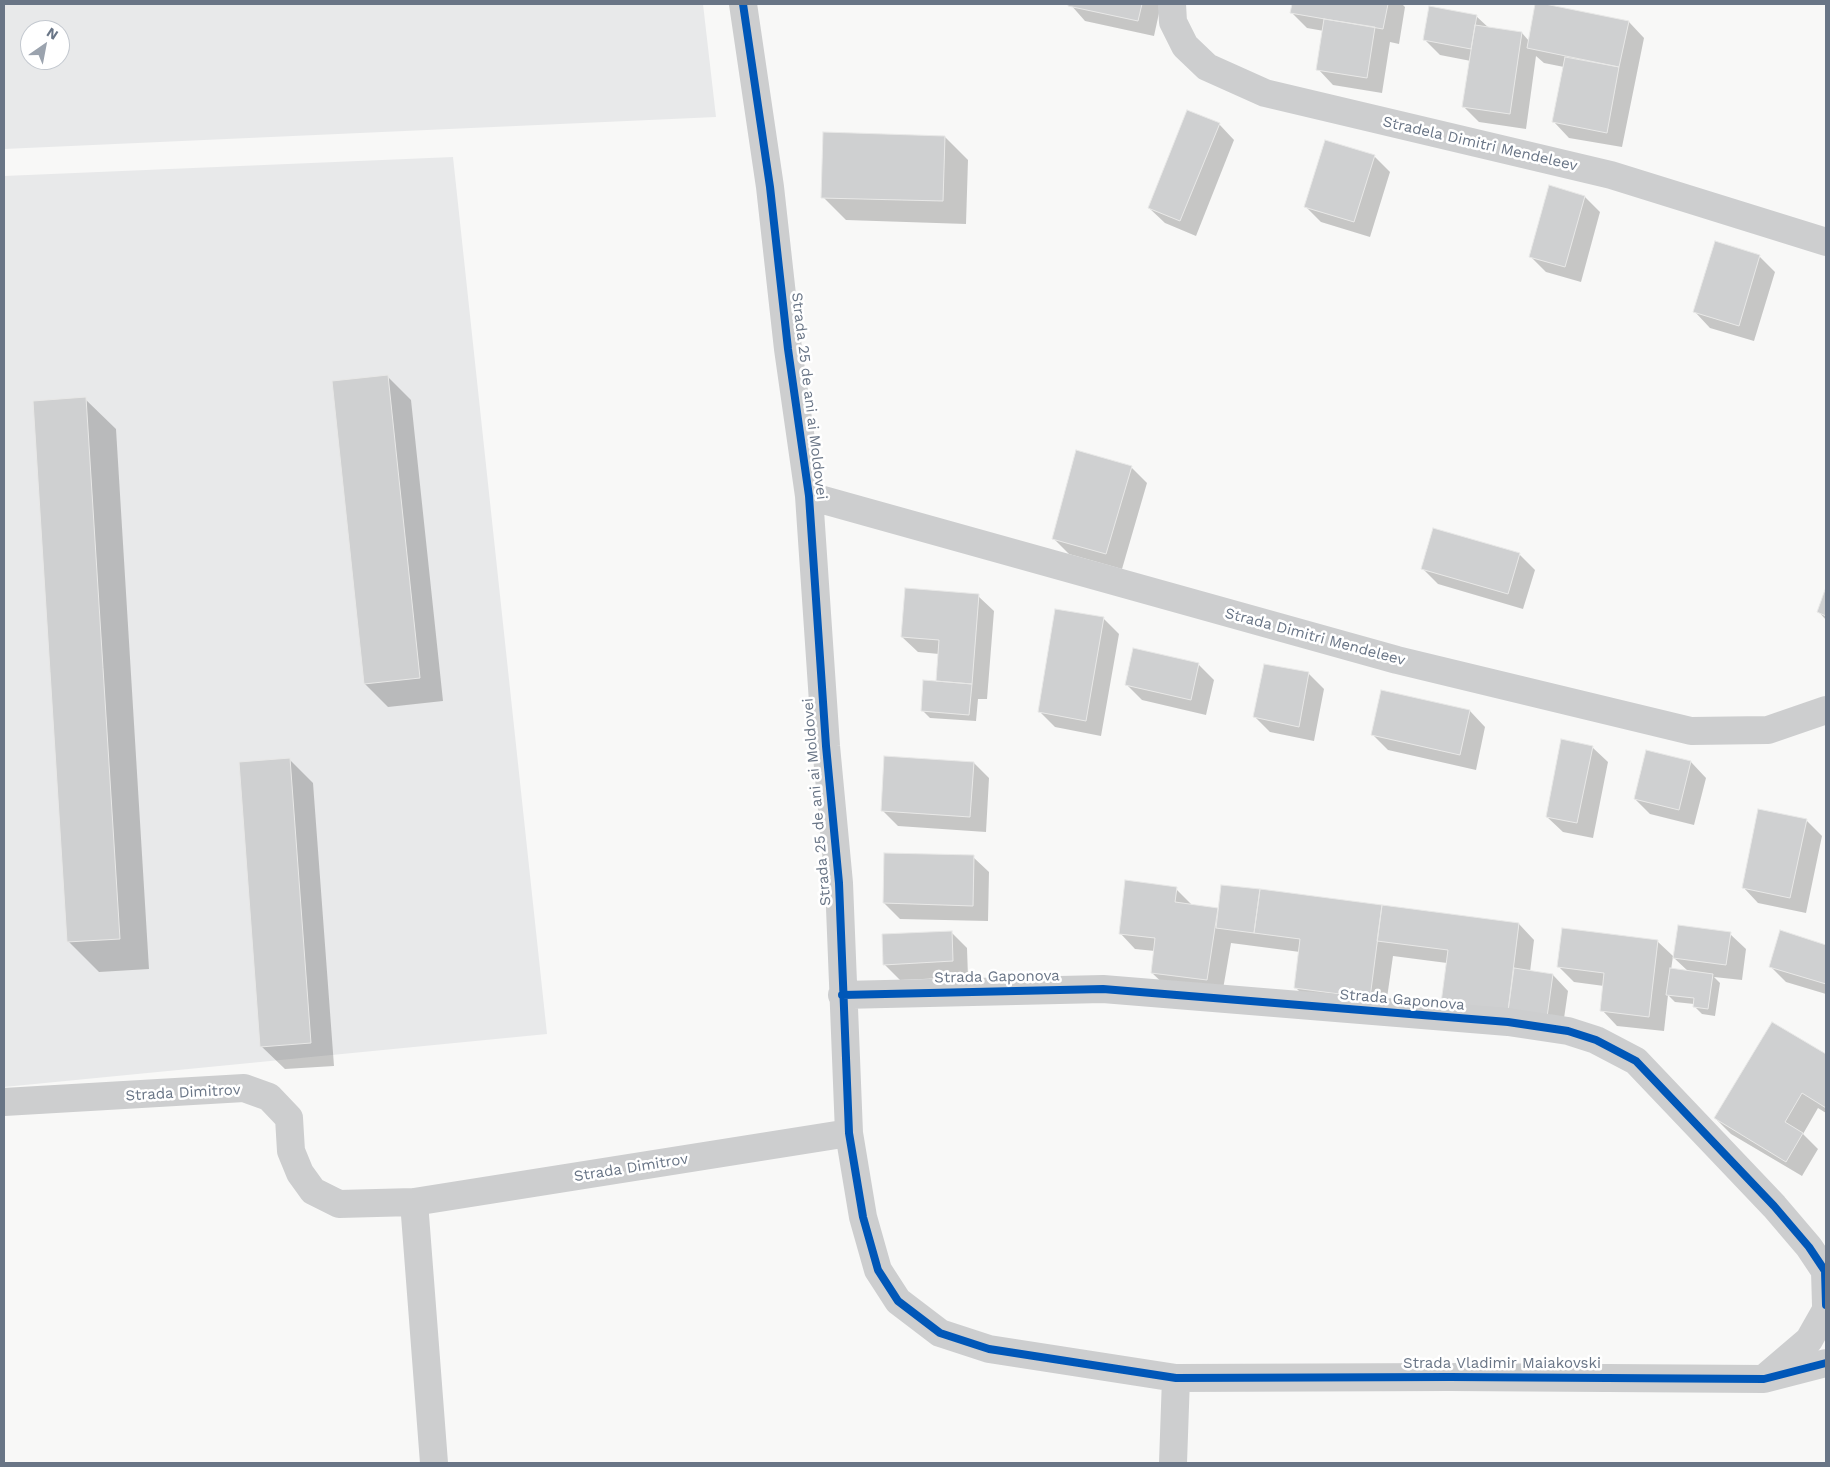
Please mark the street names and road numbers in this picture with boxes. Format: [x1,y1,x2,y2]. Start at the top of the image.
street label: Stradela Dimitri Mendeleev [1381,113,1579,175]
street label: Strada 25 de ani ai Moldovei [787,291,831,501]
street label: Strada Dimitri Mendeleev [1223,604,1407,670]
street label: Strada 25 de ani ai Moldovei [799,697,835,907]
street label: Strada Gaponova [934,967,1060,987]
street label: Strada Gaponova [1339,986,1465,1014]
street label: Strada Dimitrov [125,1081,241,1105]
street label: Strada Dimitrov [573,1150,689,1186]
street label: Strada Vladimir Maiakovski [1403,1355,1601,1373]

